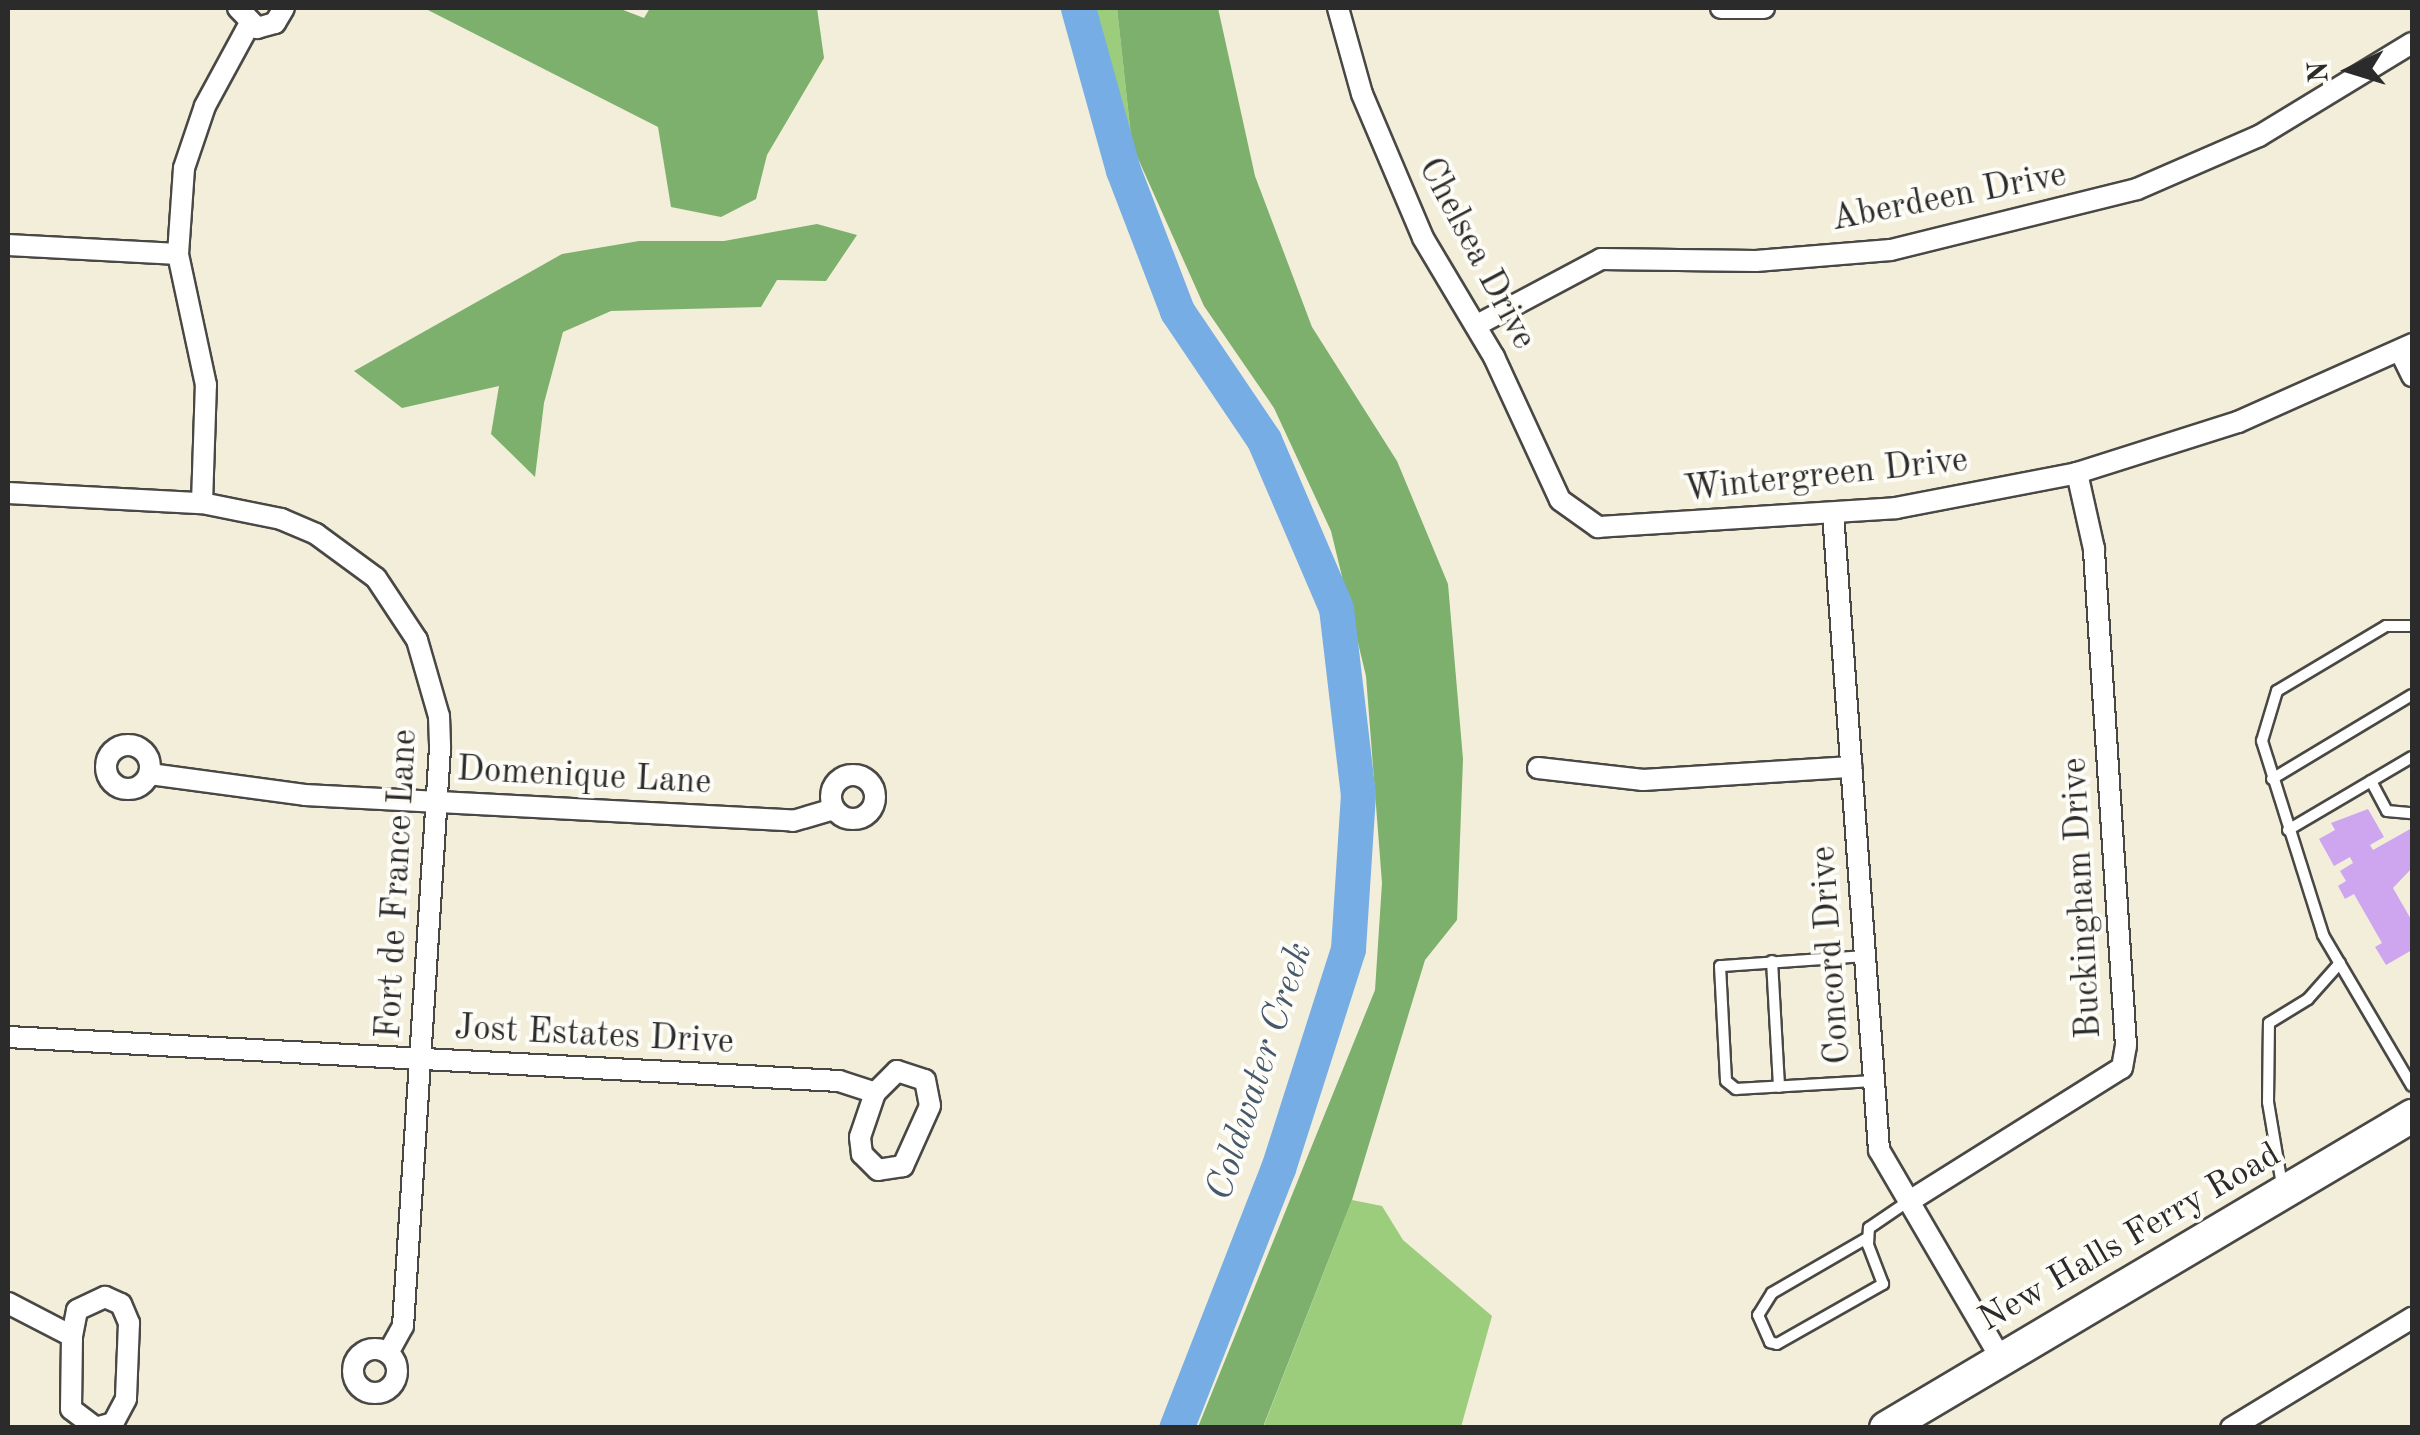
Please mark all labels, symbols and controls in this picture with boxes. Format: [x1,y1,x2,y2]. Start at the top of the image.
north arrow [2300,20,2400,120]
text: N [2305,60,2335,84]
street label: Chelsea Drive [1408,151,1544,357]
street label: Aberdeen Drive [1828,155,2070,241]
street label: Wintergreen Drive [1682,440,1970,512]
street label: Fort de France Lane [369,728,427,1040]
street label: Domenique Lane [456,749,712,805]
street label: Buckingham Drive [2055,756,2111,1040]
street label: Concord Drive [1803,844,1861,1066]
water label: Coldwater Creek [1198,937,1324,1207]
street label: Jost Estates Drive [453,1008,735,1064]
street label: New Halls Ferry Road [1972,1135,2288,1341]

